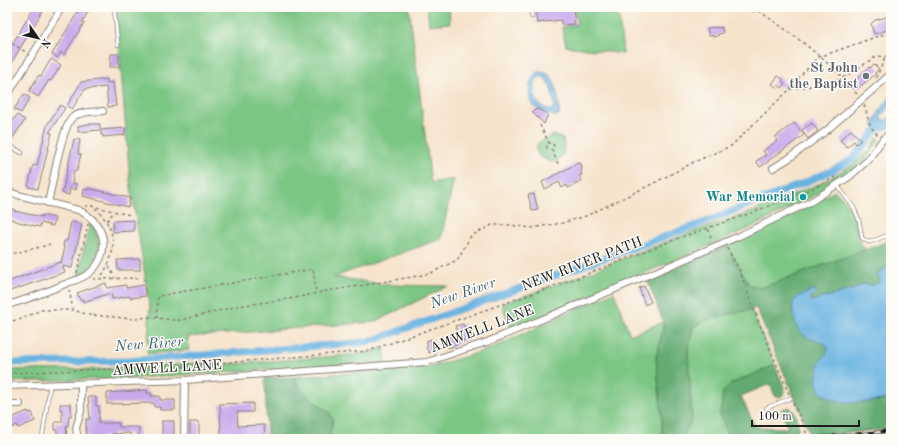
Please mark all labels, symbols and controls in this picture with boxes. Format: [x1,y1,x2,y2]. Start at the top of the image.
north arrow [18,18,58,58]
text: N [38,36,52,50]
place label: St John the Baptist [790,61,858,91]
marker: St John the Baptist [861,71,871,81]
place label: War Memorial [705,190,795,204]
marker: War Memorial [798,192,808,202]
street label: NEW RIVER PATH [520,234,644,294]
water label: New River [427,276,498,313]
street label: AMWELL LANE [428,303,536,355]
water label: New River [113,335,184,355]
street label: AMWELL LANE [112,358,222,378]
scale bar [752,402,859,428]
text: 100 m [758,411,792,423]

